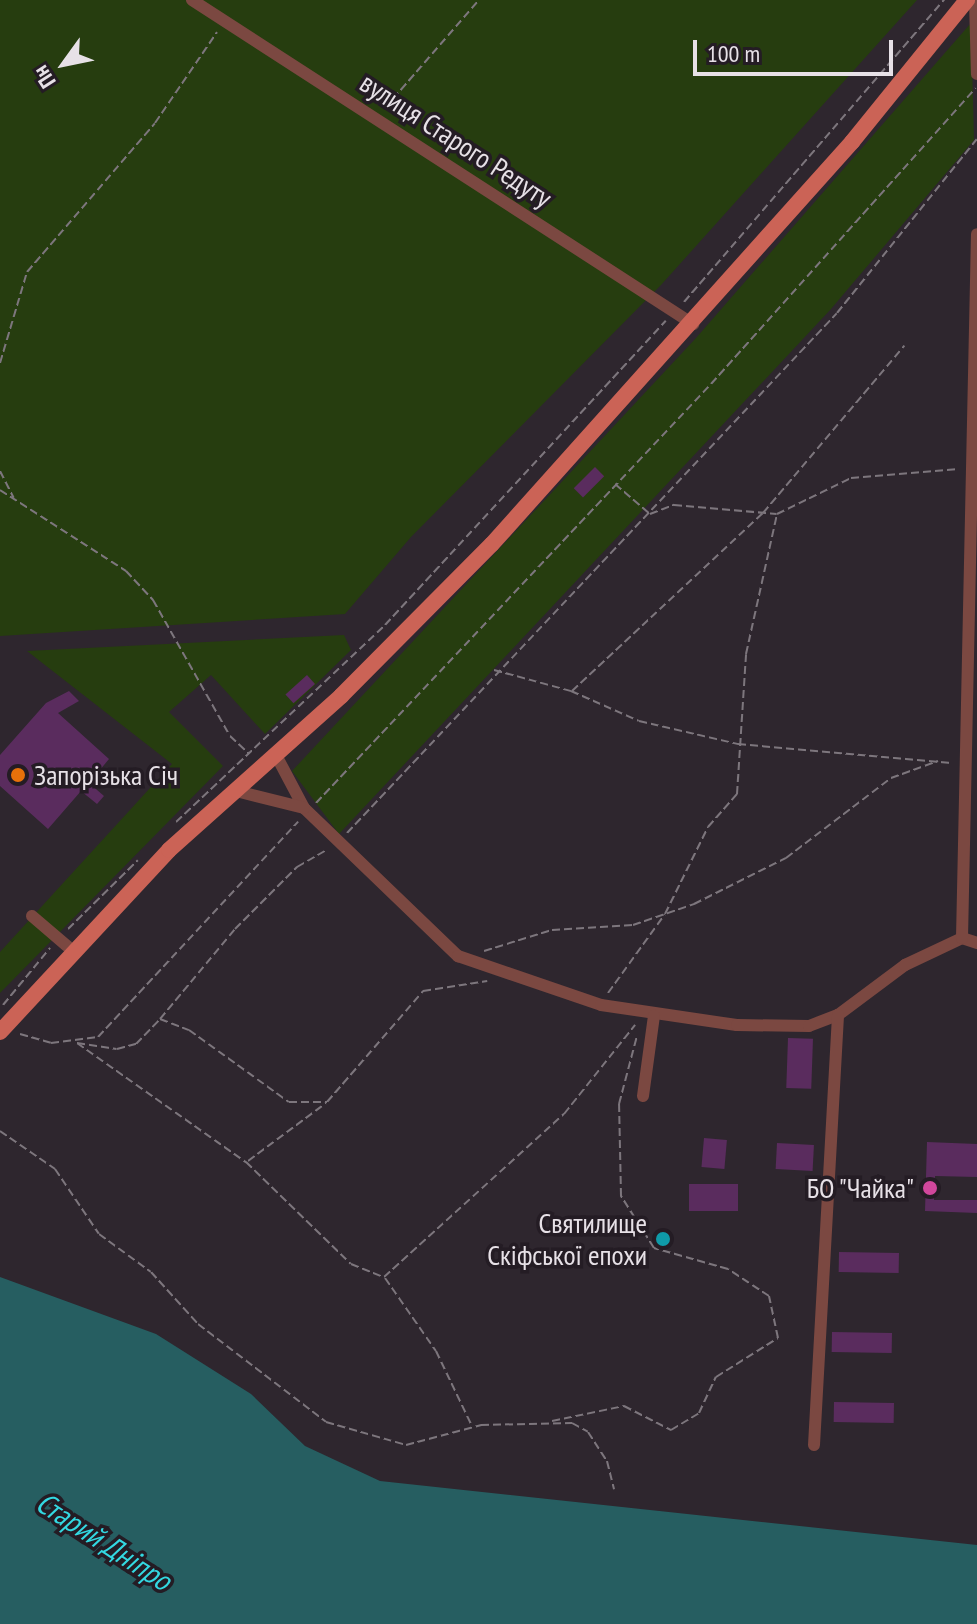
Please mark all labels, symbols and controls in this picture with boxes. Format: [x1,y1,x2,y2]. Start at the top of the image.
north arrow [24,24,104,104]
scale bar [697,24,897,74]
text: 100 m [707,38,760,69]
text: Пн [26,61,61,94]
street label: вулиця Старого Редуту [354,66,558,214]
place label: Запорізька Січ [34,758,178,792]
marker: Запорізька Січ [9,766,27,784]
place label: БО "Чайка" [805,1171,914,1205]
marker: БО "Чайка" [921,1179,939,1197]
place label: Святилище Скіфської епохи [487,1206,647,1272]
marker: Святилище Скіфської епохи [654,1230,672,1248]
water label: Старий Дніпро [30,1484,178,1598]

